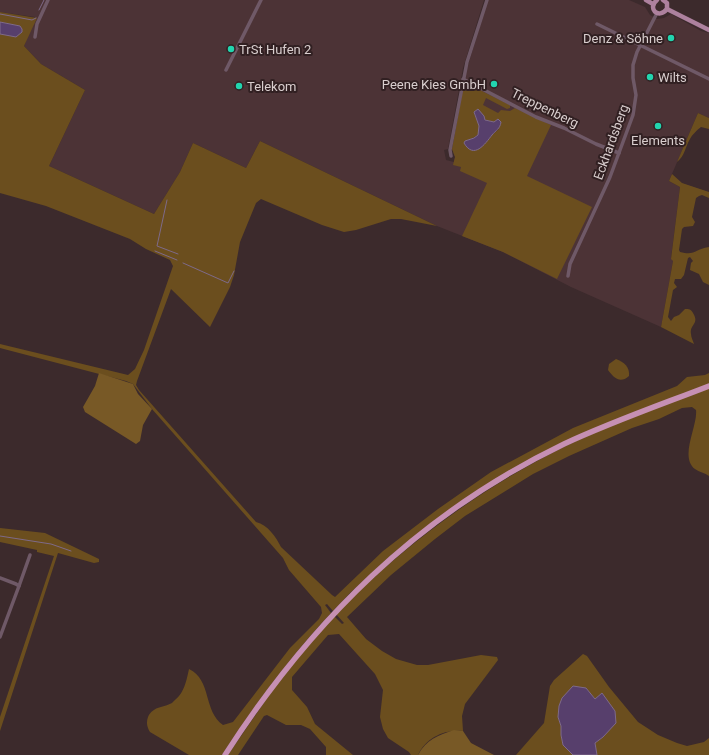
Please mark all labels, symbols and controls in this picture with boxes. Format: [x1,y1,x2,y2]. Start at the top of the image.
place label: Denz & Söhne [583,31,663,46]
marker: Denz & Söhne [666,33,676,43]
place label: TrSt Hufen 2 [239,42,311,57]
marker: TrSt Hufen 2 [226,44,236,54]
place label: Wilts [658,70,687,85]
marker: Wilts [645,72,655,82]
place label: Peene Kies GmbH [382,77,486,92]
place label: Telekom [247,79,296,94]
marker: Peene Kies GmbH [489,79,499,89]
marker: Telekom [234,81,244,91]
street label: Treppenberg [509,85,581,131]
street label: Eckhardsberg [590,102,632,182]
marker: Elements [653,121,663,131]
place label: Elements [631,133,685,148]

